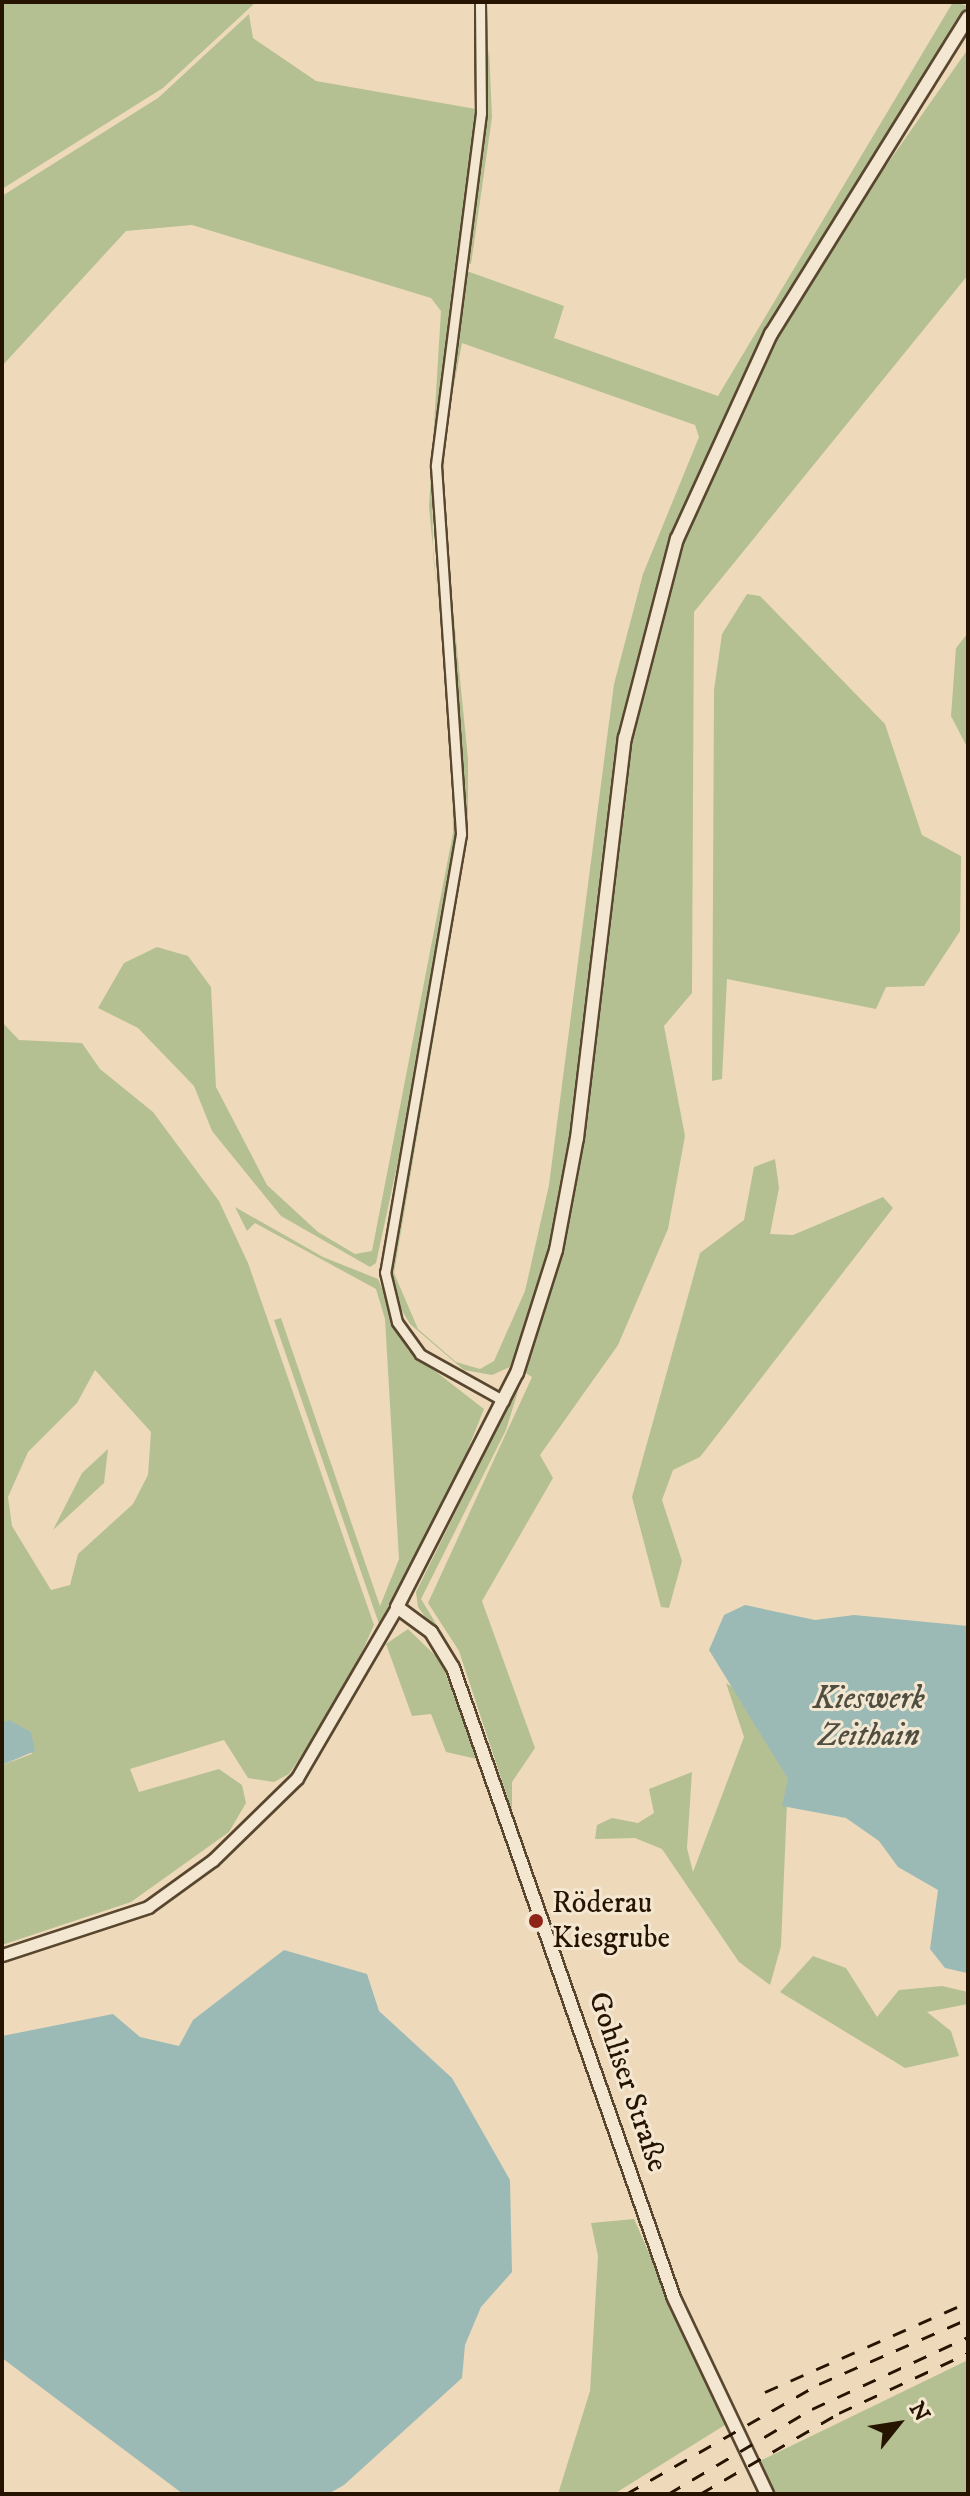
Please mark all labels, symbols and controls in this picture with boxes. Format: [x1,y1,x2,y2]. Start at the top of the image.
water label: Kieswerk Zeithain [813,1681,925,1756]
place label: Röderau Kiesgrube [552,1886,670,1956]
marker: Röderau Kiesgrube [527,1912,545,1930]
street label: Gohliser Straße [579,1987,675,2177]
north arrow [858,2384,938,2464]
text: N [903,2397,935,2426]

